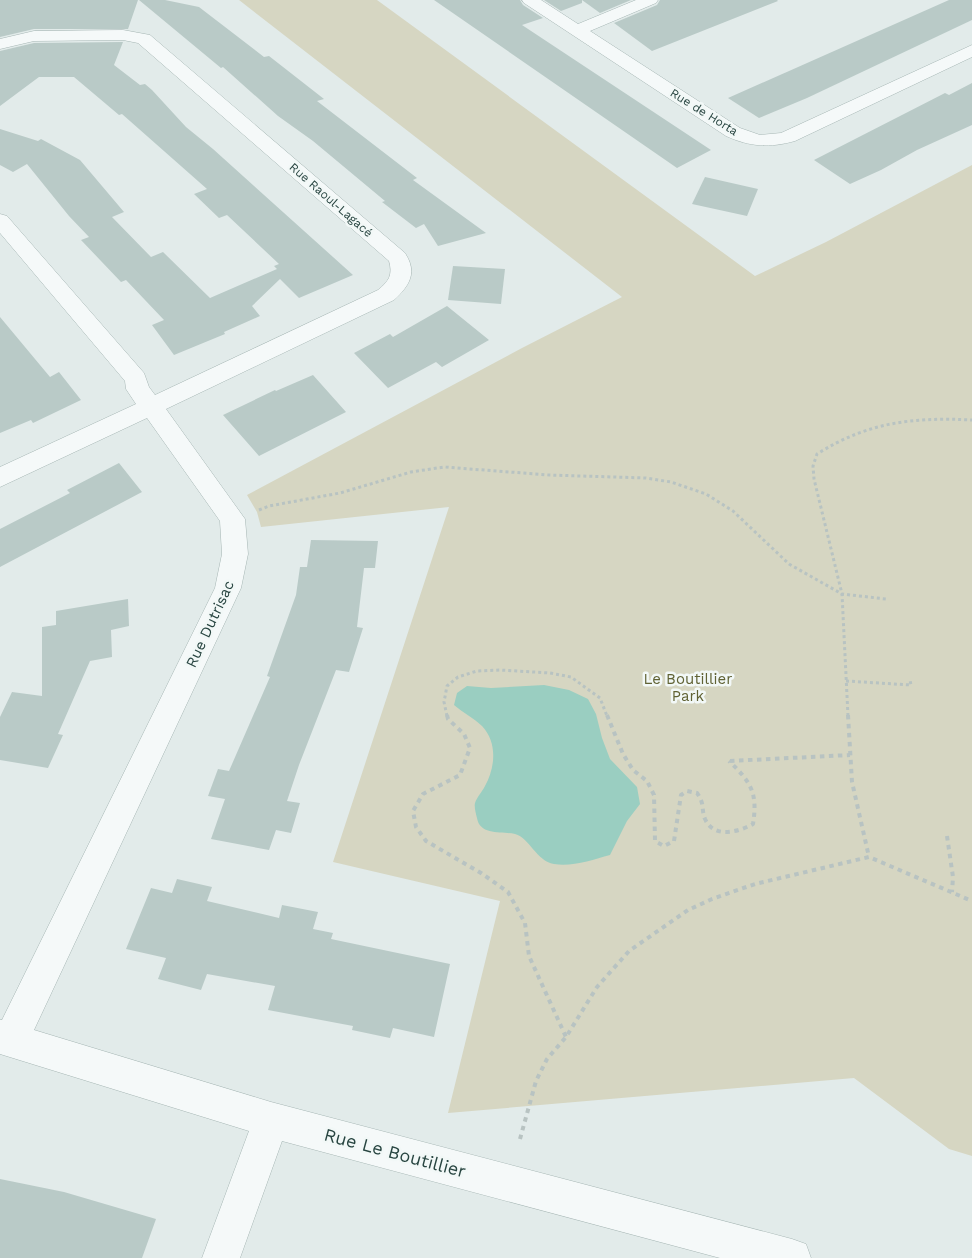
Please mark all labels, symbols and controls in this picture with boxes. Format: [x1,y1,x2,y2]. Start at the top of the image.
street label: Rue de Horta [668,86,741,138]
street label: Rue Raoul-Lagacé [287,160,376,240]
street label: Rue Dutrisac [182,578,238,670]
park label: Le Boutillier Park [644,670,732,705]
street label: Rue Le Boutillier [322,1123,468,1182]

